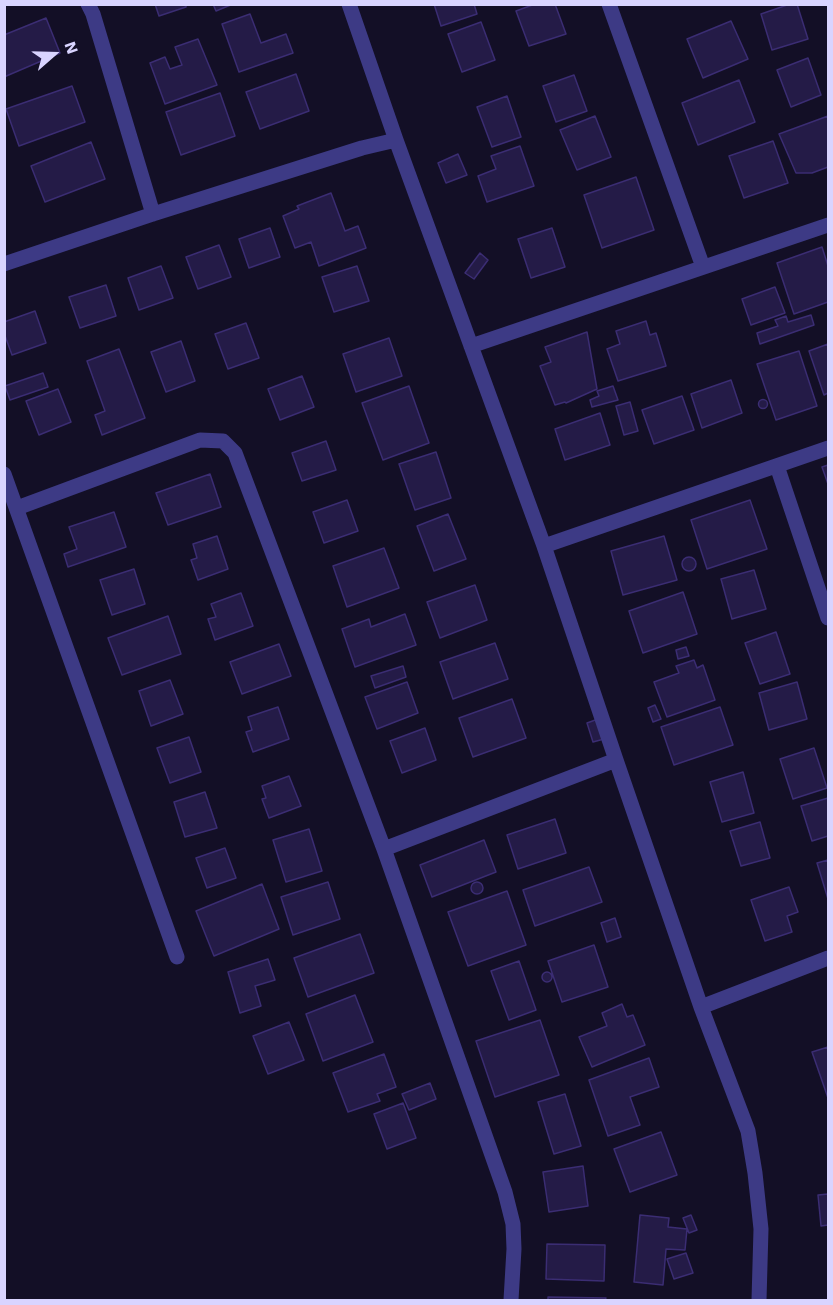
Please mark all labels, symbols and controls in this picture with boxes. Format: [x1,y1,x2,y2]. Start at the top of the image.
north arrow [24,24,84,84]
text: N [60,39,82,56]

